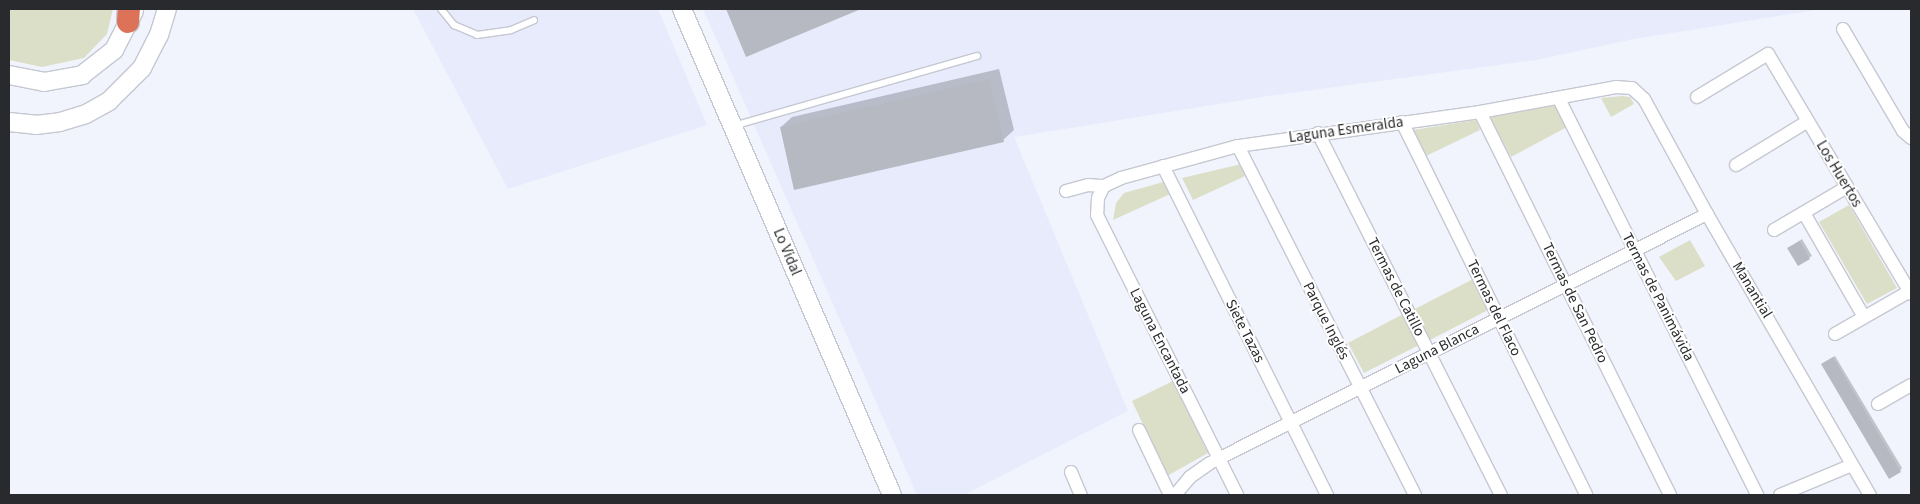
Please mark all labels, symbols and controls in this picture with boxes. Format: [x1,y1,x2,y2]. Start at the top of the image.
street label: Laguna Esmeralda [1288,113,1404,147]
street label: Los Huertos [1812,138,1866,210]
street label: Lo Vidal [769,226,805,278]
street label: Termas de Panimávida [1618,230,1698,364]
street label: Termas de Catillo [1363,235,1429,339]
street label: Termas de San Pedro [1538,240,1612,366]
street label: Termas del Flaco [1463,257,1525,359]
street label: Manantial [1728,259,1776,321]
street label: Parque Inglés [1299,279,1353,363]
street label: Laguna Encantada [1126,285,1194,397]
street label: Siete Tazas [1221,296,1269,366]
street label: Laguna Blanca [1392,320,1482,378]

